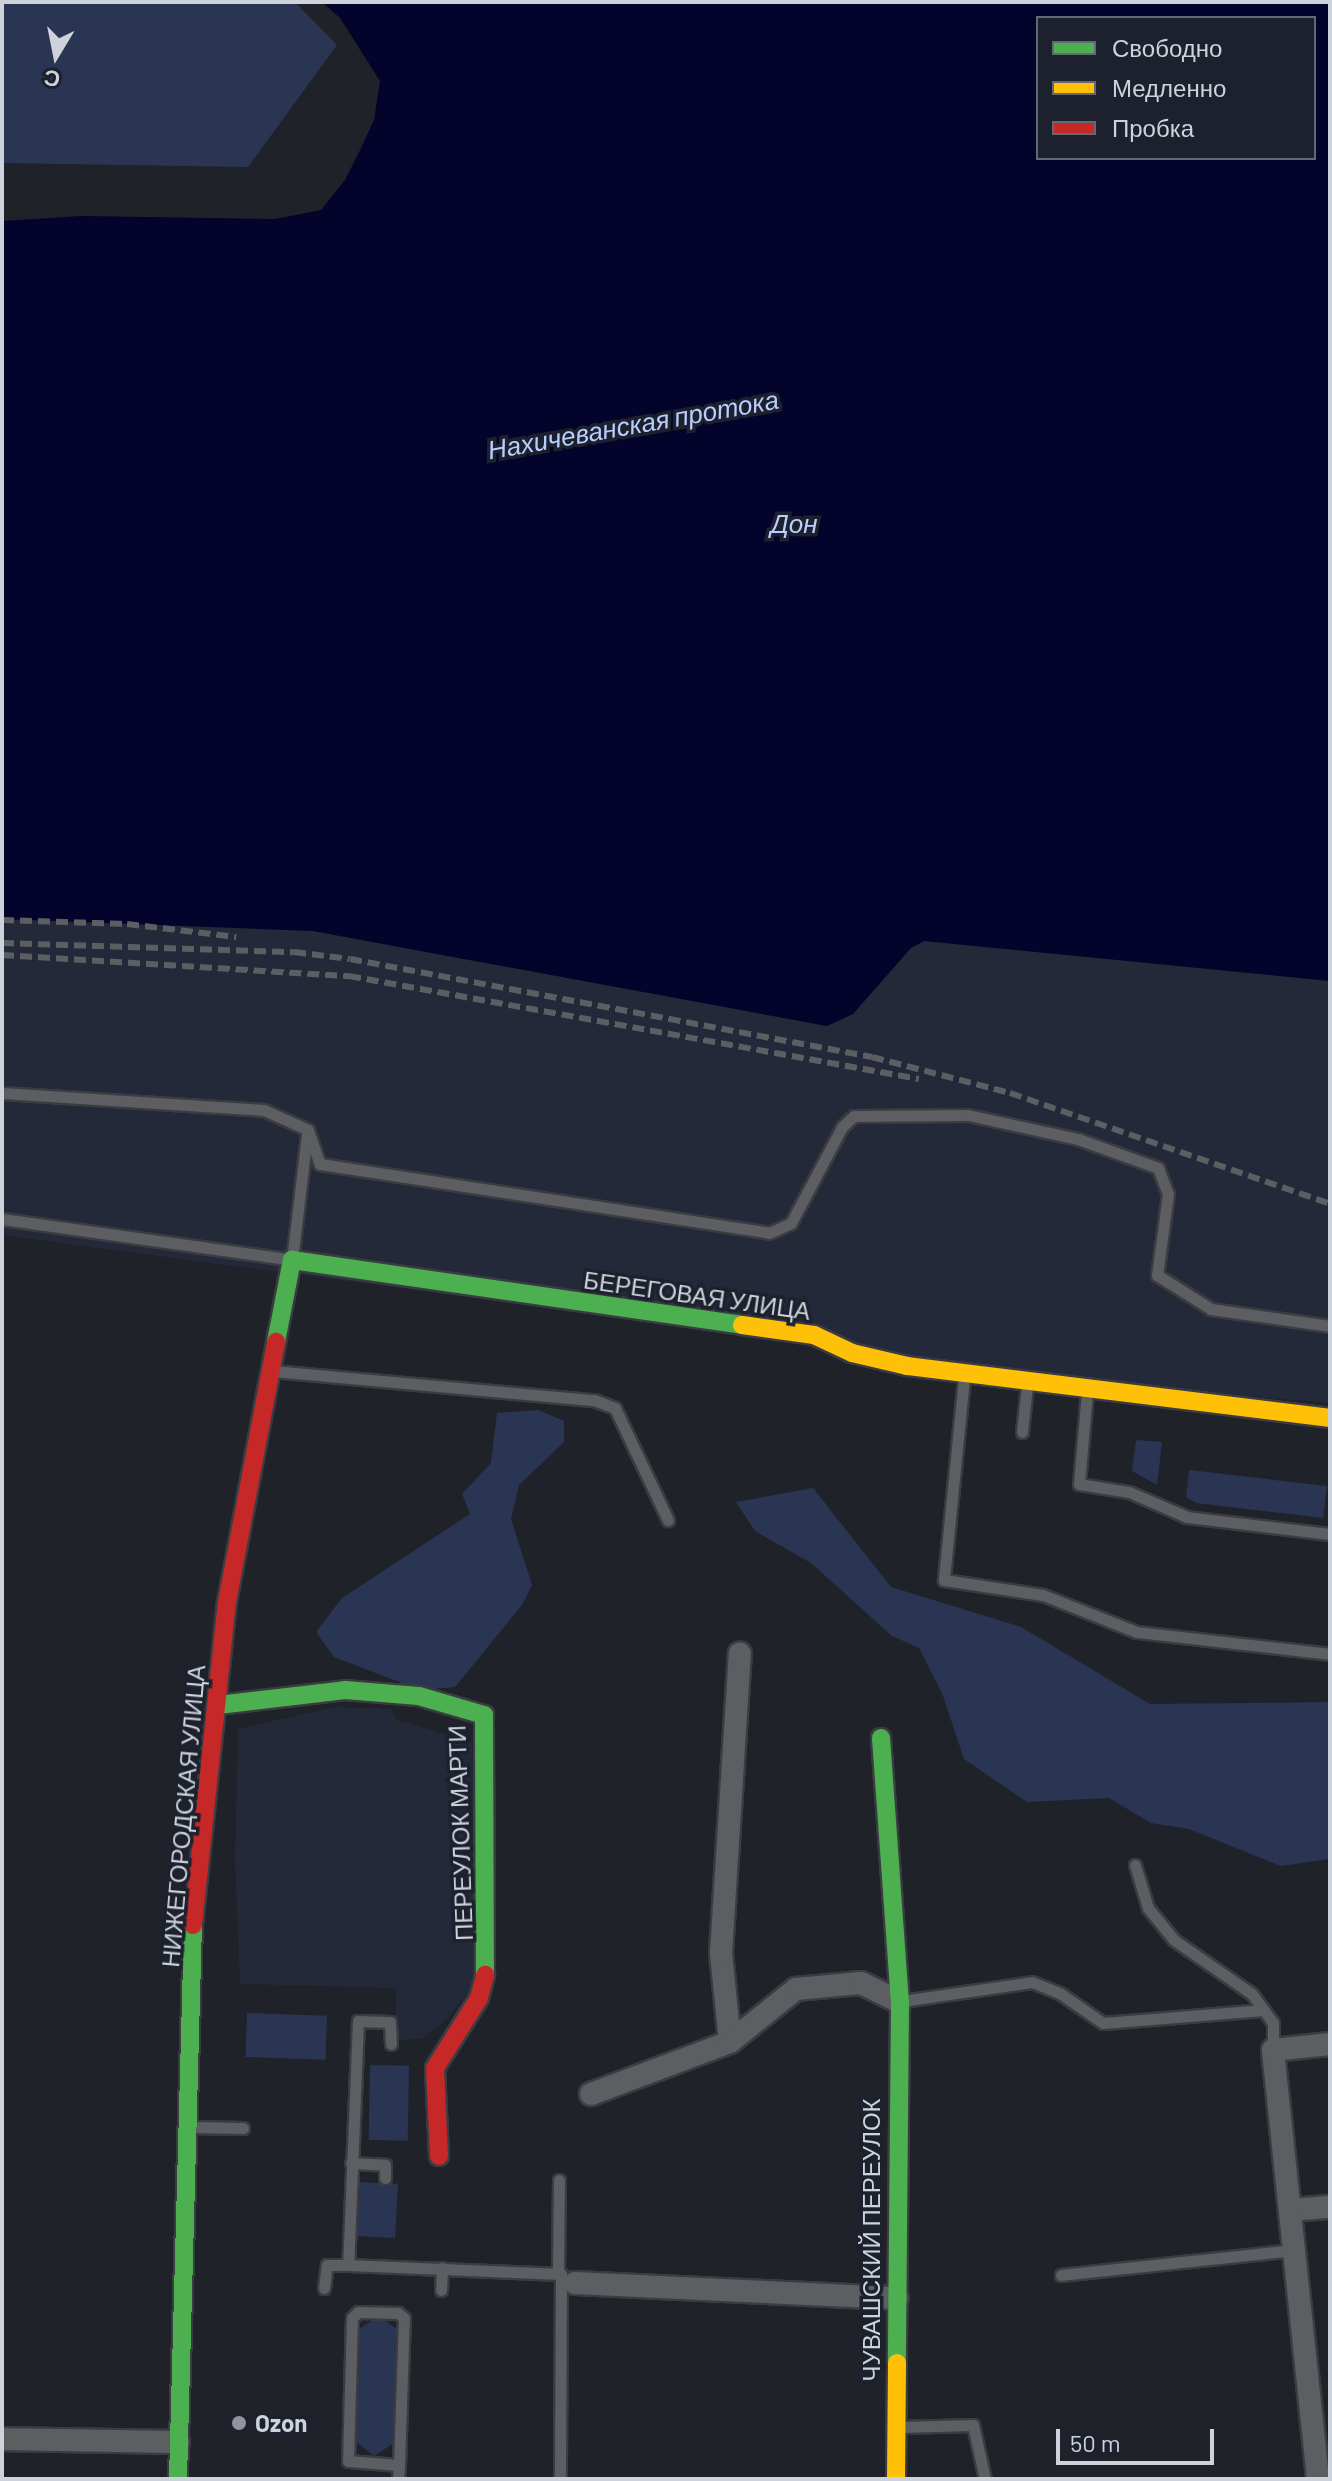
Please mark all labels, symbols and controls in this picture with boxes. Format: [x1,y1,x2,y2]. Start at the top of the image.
north arrow [16,16,96,96]
legend [1036,16,1316,160]
text: Свободно [1112,33,1222,62]
text: С [42,65,62,94]
text: Медленно [1112,73,1226,102]
text: Пробка [1112,113,1194,142]
water label: Нахичеванская протока [485,383,781,465]
water label: Дон [770,507,818,539]
street label: БЕРЕГОВАЯ УЛИЦА [582,1265,812,1325]
street label: НИЖЕГОРОДСКАЯ УЛИЦА [155,1664,211,1968]
street label: ПЕРЕУЛОК МАРТИ [442,1725,478,1941]
street label: ЧУВАШСКИЙ ПЕРЕУЛОК [857,2098,885,2382]
place label: Ozon [255,2409,307,2437]
scale bar [1060,2413,1218,2463]
marker: Ozon [230,2414,248,2432]
text: 50 m [1070,2428,1121,2457]

